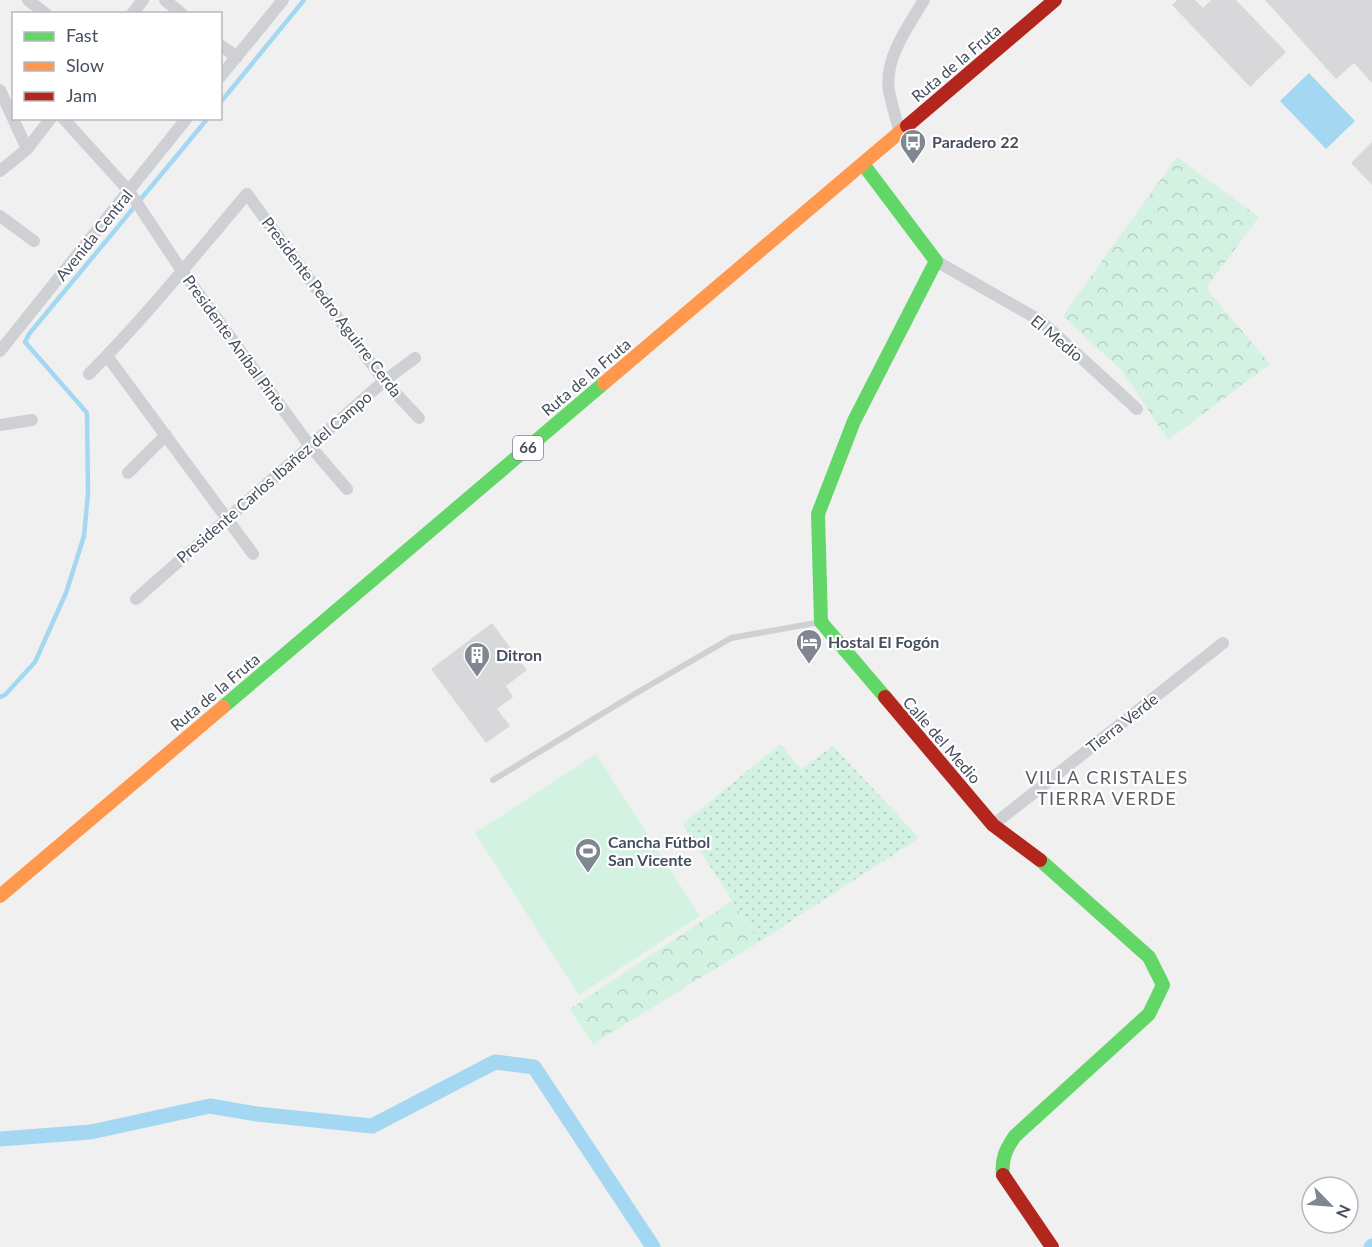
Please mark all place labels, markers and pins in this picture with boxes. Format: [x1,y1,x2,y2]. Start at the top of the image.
bus stop icon: Paradero 22 [898,127,928,165]
place label: Paradero 22 [932,132,1019,151]
hotel icon: Hostal El Fogón [794,627,824,665]
place label: Hostal El Fogón [828,632,939,651]
building icon: Ditron [462,640,492,678]
place label: Ditron [496,645,542,664]
place label: Cancha Fútbol San Vicente [608,832,710,869]
sports icon: Cancha Fútbol San Vicente [573,836,603,874]

